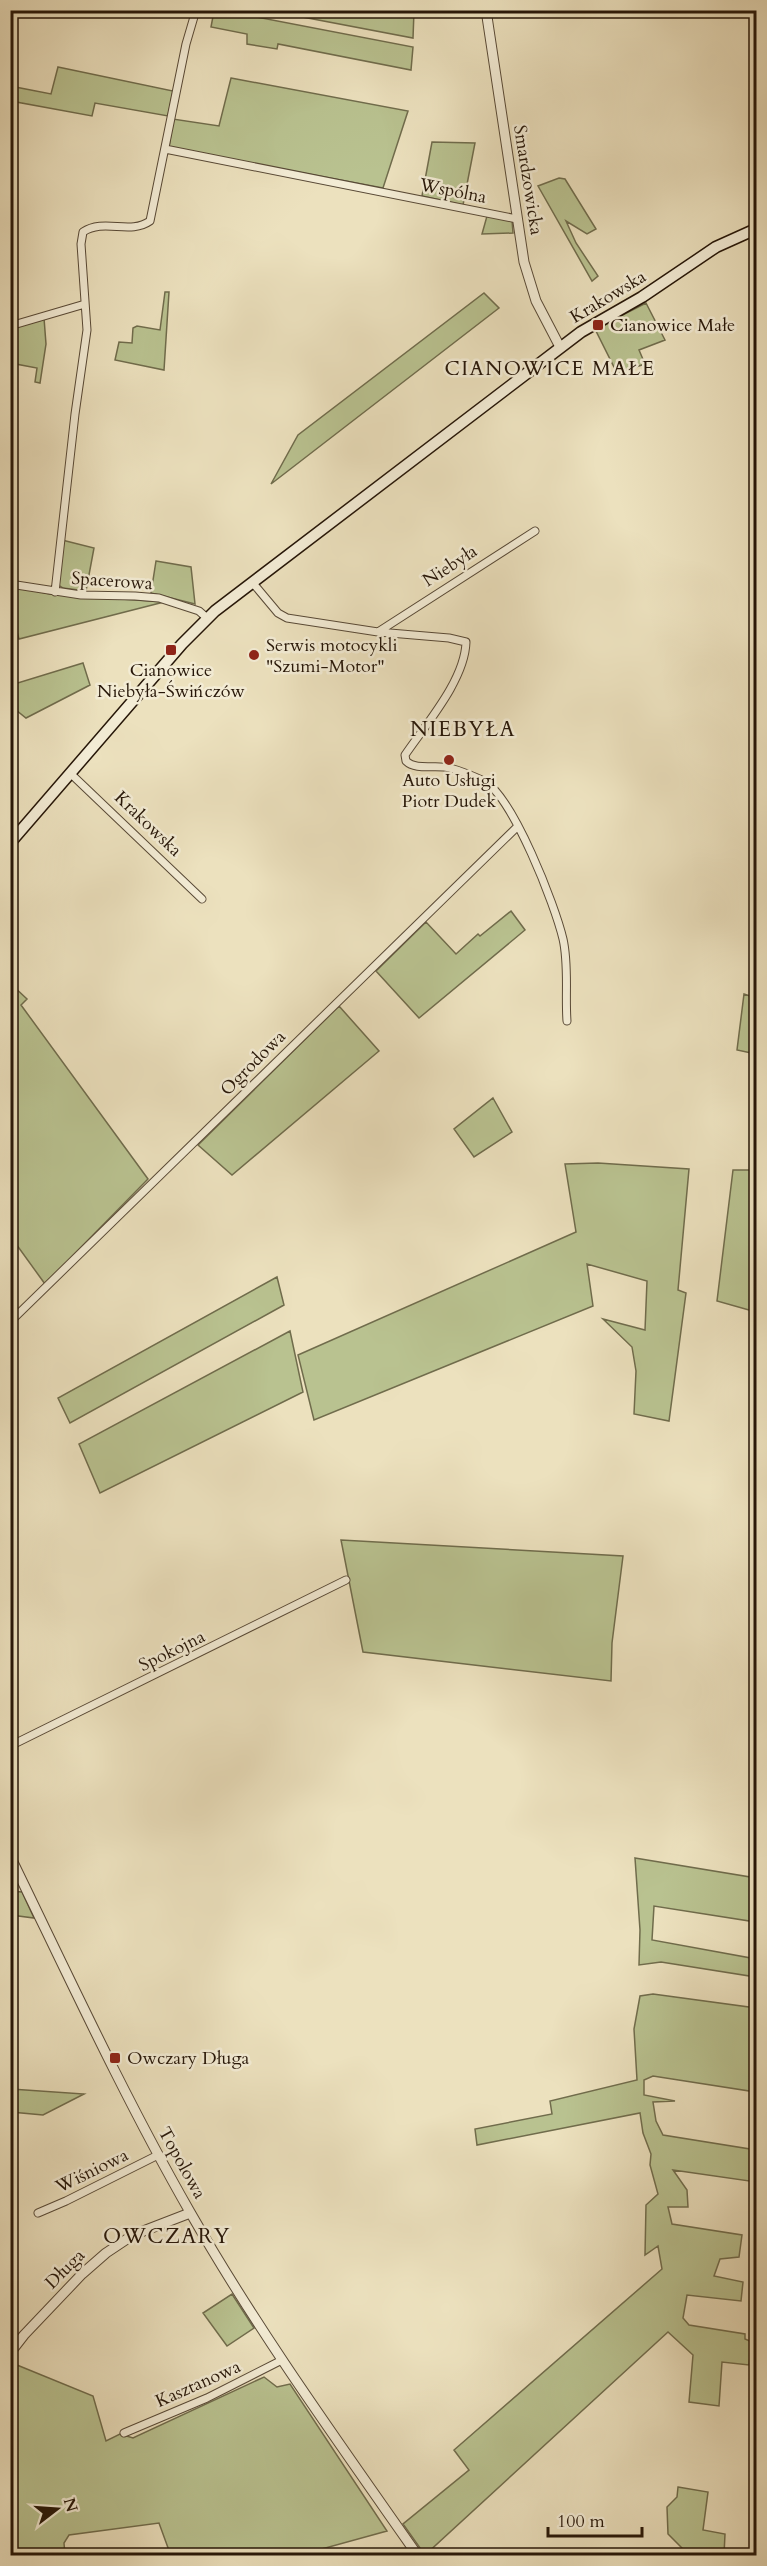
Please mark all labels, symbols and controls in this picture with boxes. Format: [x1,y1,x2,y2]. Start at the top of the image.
street label: Smardzowicka [507,123,549,237]
street label: Wspólna [416,172,489,210]
street label: Krakowska [565,264,651,330]
place label: Cianowice Małe [610,313,735,338]
marker: Cianowice Małe [591,318,605,332]
district label: CIANOWICE MAŁE [444,355,656,382]
street label: Niebyła [418,539,482,593]
street label: Spacerowa [71,566,154,596]
place label: Serwis motocykli "Szumi-Motor" [266,633,397,679]
marker: Cianowice Niebyła-Świńczów [164,643,178,657]
marker: Serwis motocykli "Szumi-Motor" [247,648,261,662]
place label: Cianowice Niebyła-Świńczów [97,658,245,704]
district label: NIEBYŁA [410,715,516,744]
marker: Auto Usługi Piotr Dudek [442,753,456,767]
place label: Auto Usługi Piotr Dudek [402,768,497,814]
street label: Krakowska [109,785,187,863]
street label: Ogrodowa [215,1024,292,1101]
street label: Spokojna [135,1624,209,1678]
place label: Owczary Długa [127,2046,250,2071]
marker: Owczary Długa [108,2051,122,2065]
street label: Topolowa [152,2122,212,2204]
street label: Wiśniowa [50,2143,133,2200]
district label: OWCZARY [103,2222,231,2251]
street label: Długa [39,2243,91,2295]
street label: Kasztanowa [151,2354,245,2414]
north arrow [27,2479,87,2539]
text: N [58,2495,83,2515]
scale bar [548,2500,642,2538]
text: 100 m [557,2509,605,2534]

